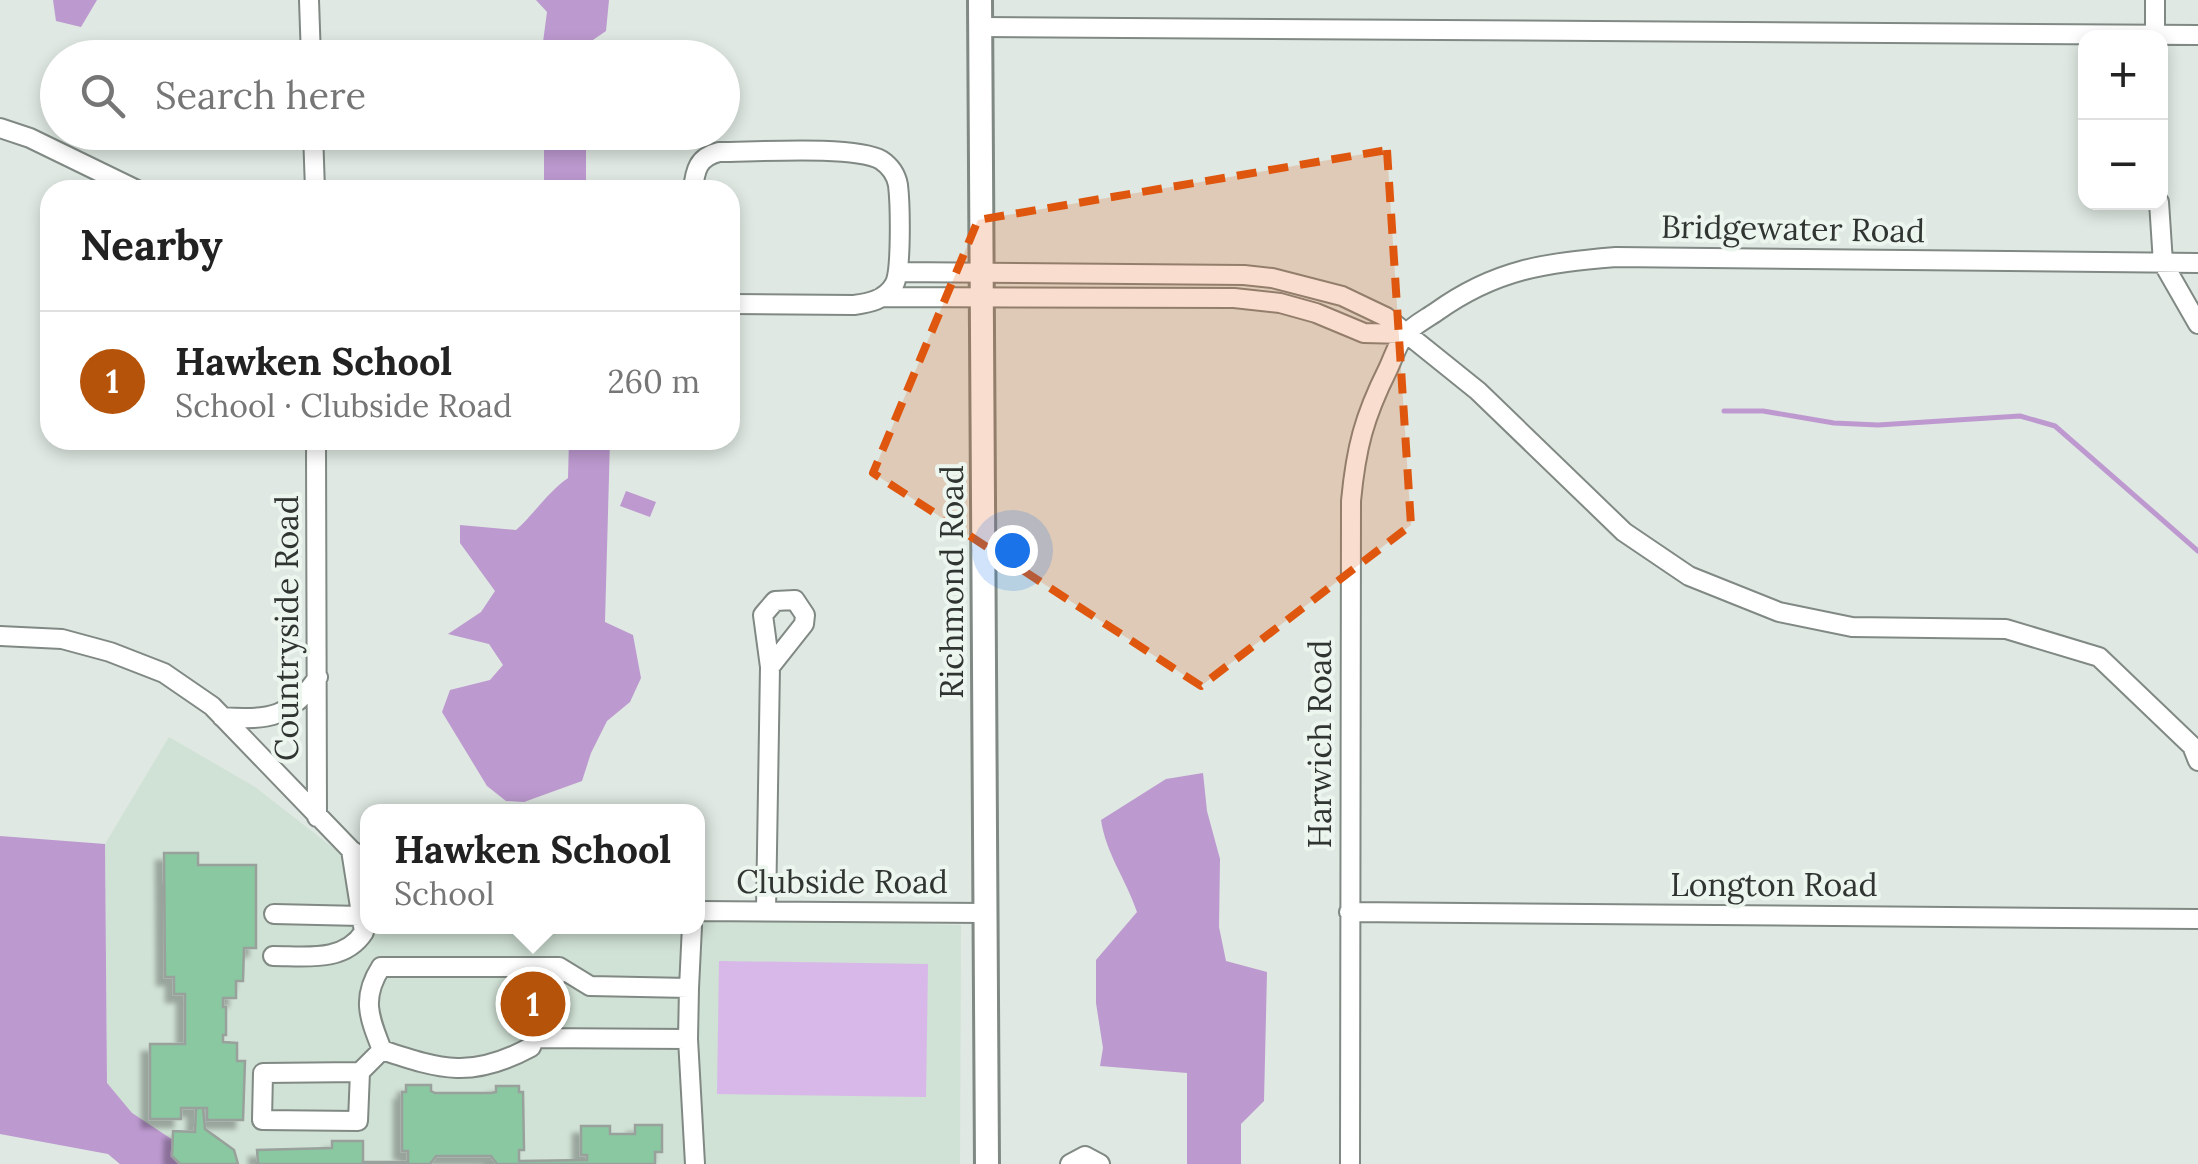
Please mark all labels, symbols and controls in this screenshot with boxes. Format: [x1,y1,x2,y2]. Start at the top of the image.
map controls [2078,30,2168,210]
button: + [2078,30,2168,120]
search box [40,40,740,150]
icon: search [75,68,130,123]
text: Search here [155,71,366,119]
button: − [2078,120,2168,210]
street label: Bridgewater Road [1661,206,1925,251]
text: Nearby [80,218,223,272]
text: Hawken School [175,337,452,385]
text: 1 [106,361,119,402]
text: 260 m [607,361,700,402]
text: School · Clubside Road [175,385,512,426]
street label: Richmond Road [931,465,972,699]
street label: Countryside Road [266,495,307,761]
your location [987,525,1038,576]
street label: Harwich Road [1299,640,1340,848]
popup [360,804,705,934]
text: Hawken School [394,825,671,873]
street label: Clubside Road [736,861,948,902]
street label: Longton Road [1670,864,1878,905]
text: School [394,873,494,914]
pin: 1 [500,966,566,1042]

